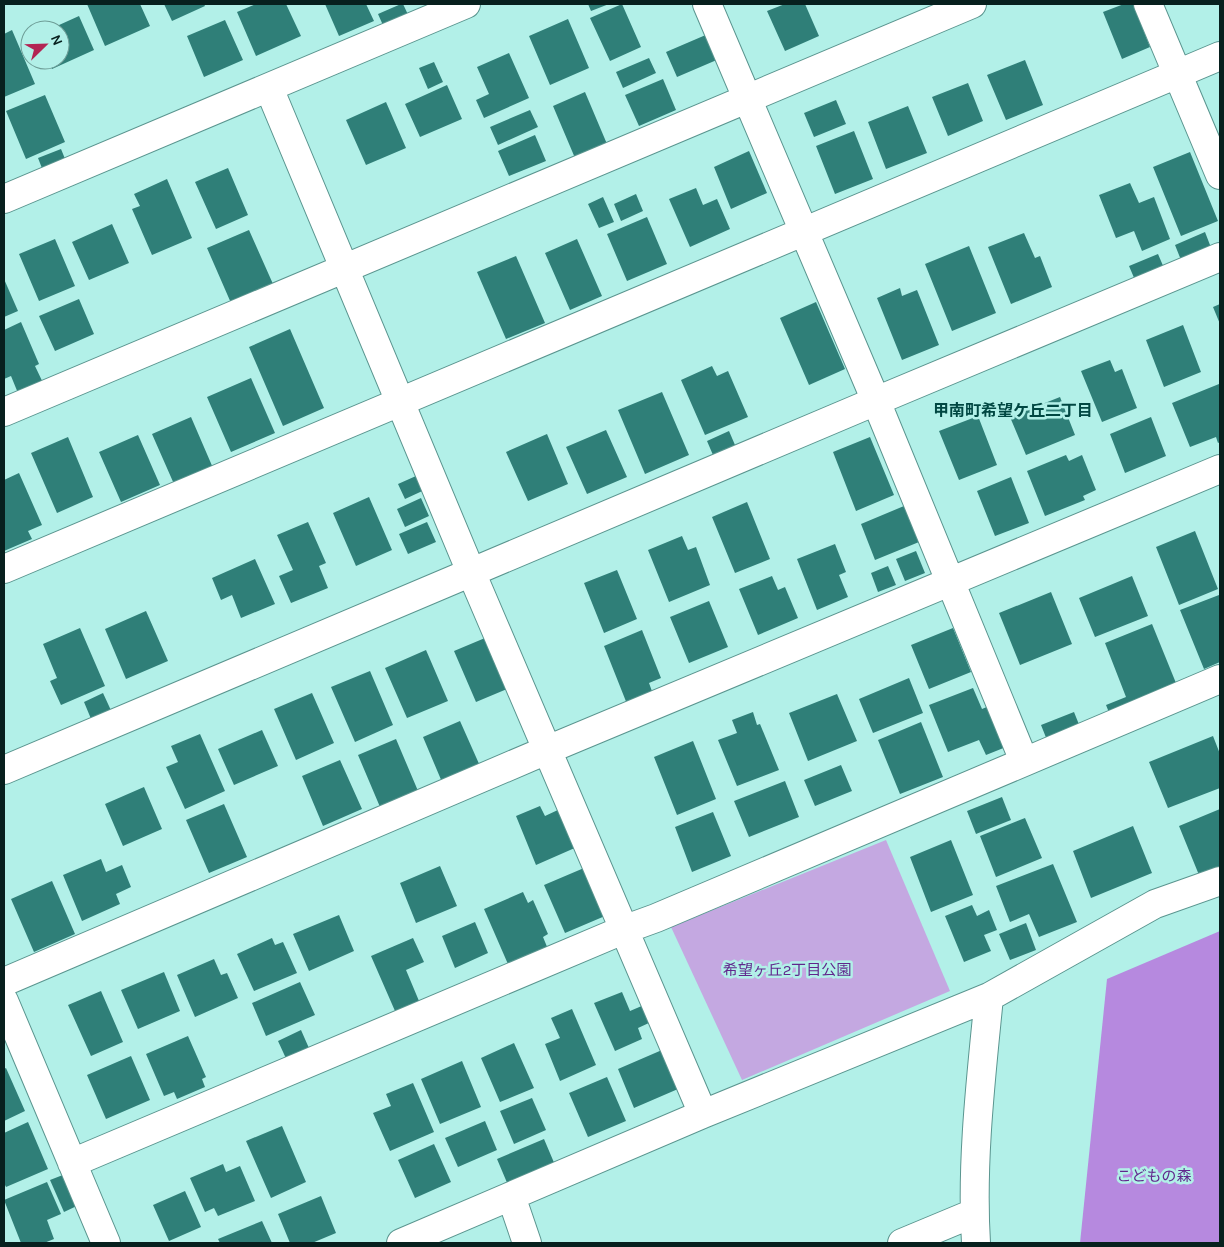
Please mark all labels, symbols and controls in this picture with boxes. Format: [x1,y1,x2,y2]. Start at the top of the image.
north arrow [20,20,70,70]
text: N [47,32,66,48]
district label: 甲南町希望ケ丘二丁目 [933,401,1093,420]
park label: 希望ヶ丘2丁目公園 [723,961,851,979]
park label: こどもの森 [1116,1167,1192,1185]

